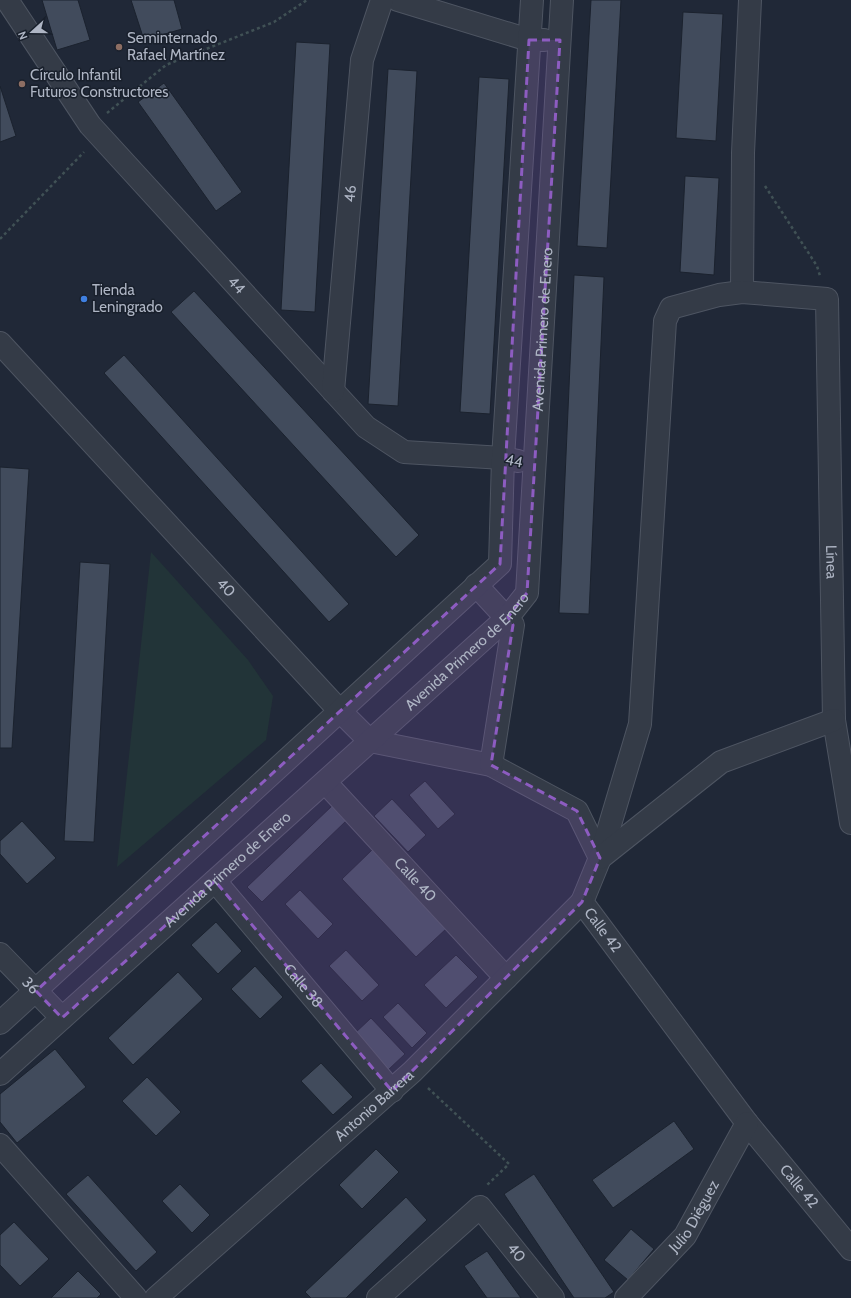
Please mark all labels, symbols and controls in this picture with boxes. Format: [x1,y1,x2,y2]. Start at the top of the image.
north arrow [12,12,52,52]
text: N [15,29,31,42]
place label: Seminternado Rafael Martínez [127,29,225,64]
marker: Seminternado Rafael Martínez [114,42,124,52]
place label: Círculo Infantil Futuros Constructores [30,66,168,101]
marker: Círculo Infantil Futuros Constructores [17,79,27,89]
street label: 46 [341,184,360,203]
street label: Avenida Primero de Enero [529,247,556,412]
street label: 44 [224,273,249,298]
place label: Tienda Leningrado [92,281,163,316]
marker: Tienda Leningrado [79,294,89,304]
street label: 44 [504,451,525,472]
street label: Línea [822,545,841,580]
street label: 40 [213,574,239,601]
street label: Avenida Primero de Enero [401,589,533,714]
street label: Avenida Primero de Enero [161,808,294,931]
street label: Calle 40 [390,854,440,906]
street label: Calle 42 [580,904,625,956]
street label: Calle 38 [280,960,327,1011]
street label: 36 [18,973,43,998]
street label: Antonio Barrera [331,1065,418,1145]
street label: Calle 42 [776,1161,822,1212]
street label: Julio Diéguez [664,1177,723,1257]
street label: 40 [503,1239,529,1266]

